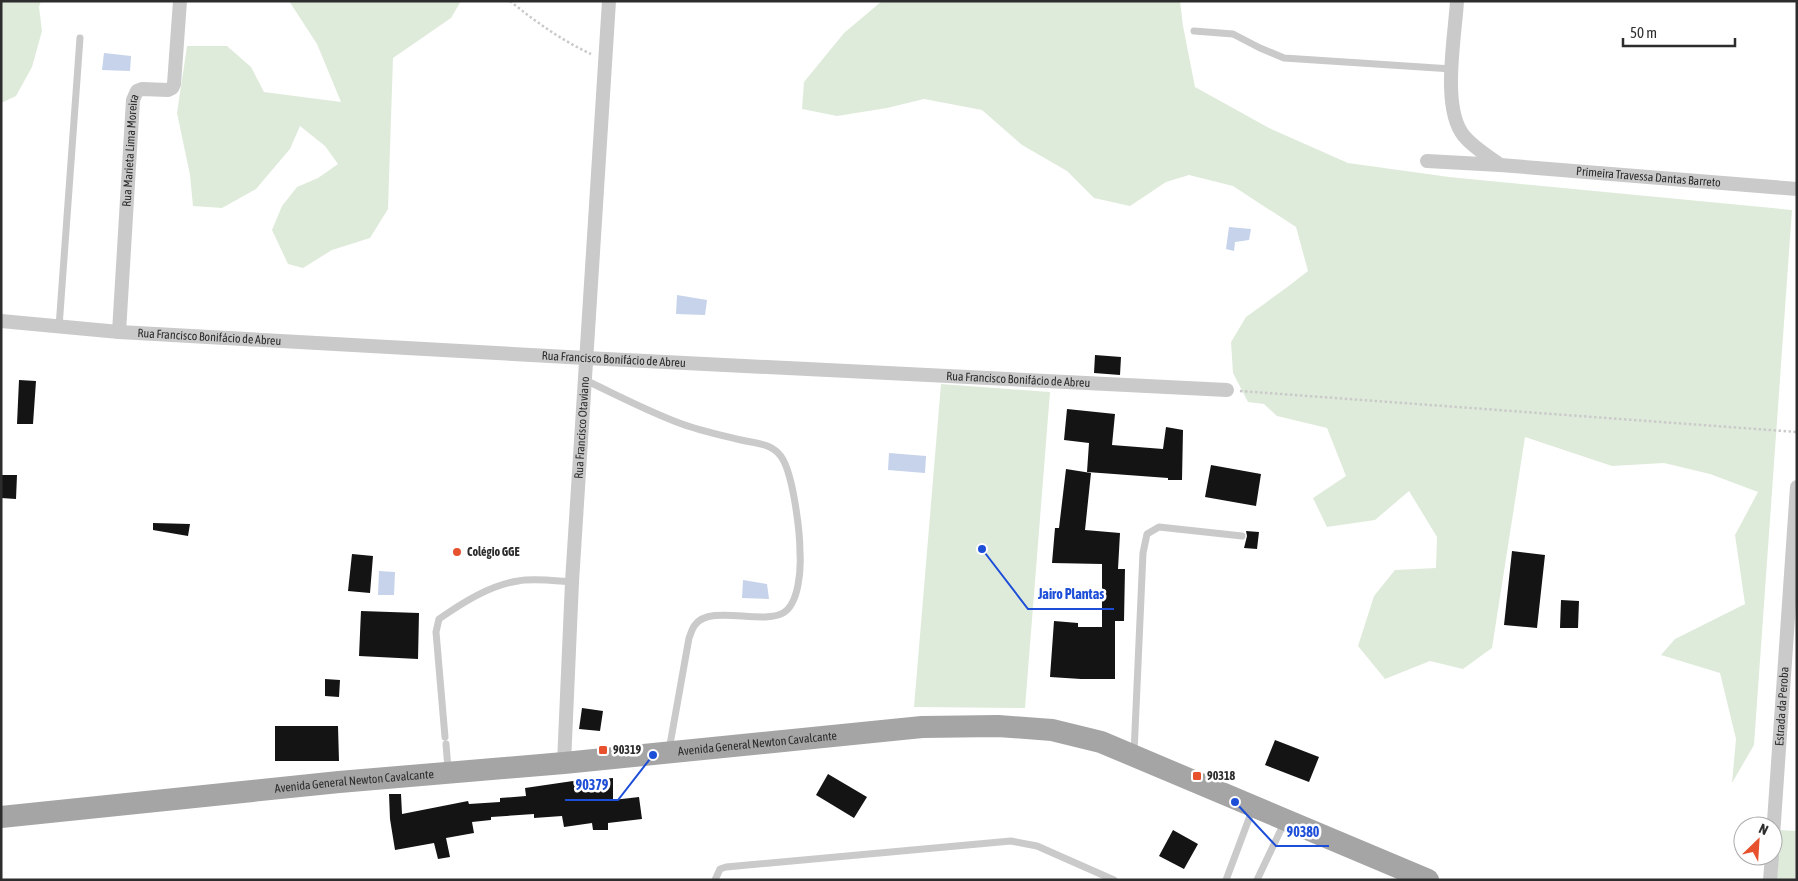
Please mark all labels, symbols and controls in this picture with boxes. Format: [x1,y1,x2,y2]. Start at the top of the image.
scale bar [1623,15,1736,47]
text: 50 m [1630,24,1657,41]
street label: Rua Marieta Lima Moreira [120,92,142,207]
street label: Primeira Travessa Dantas Barreto [1576,164,1722,190]
street label: Rua Francisco Bonifácio de Abreu [137,326,282,348]
street label: Rua Francisco Bonifácio de Abreu [541,349,686,370]
street label: Rua Francisco Bonifácio de Abreu [946,369,1091,390]
street label: Rua Francisco Otaviano [572,376,592,479]
place label: Colégio GGE [467,545,520,559]
marker: Colégio GGE [451,546,463,558]
callout: Jairo Plantas [1028,580,1114,609]
text: Jairo Plantas [1037,586,1104,602]
street label: Estrada da Peroba [1772,666,1792,746]
street label: Avenida General Newton Cavalcante [677,729,838,759]
place label: 90319 [613,743,642,757]
marker: 90319 [597,744,609,756]
street label: Avenida General Newton Cavalcante [274,767,434,796]
place label: 90318 [1207,769,1236,783]
marker: 90318 [1191,770,1203,782]
callout: 90379 [565,771,618,800]
text: 90379 [576,777,609,793]
north arrow [1733,816,1783,866]
callout: 90380 [1276,817,1329,846]
text: N [1756,820,1771,838]
text: 90380 [1287,824,1320,840]

